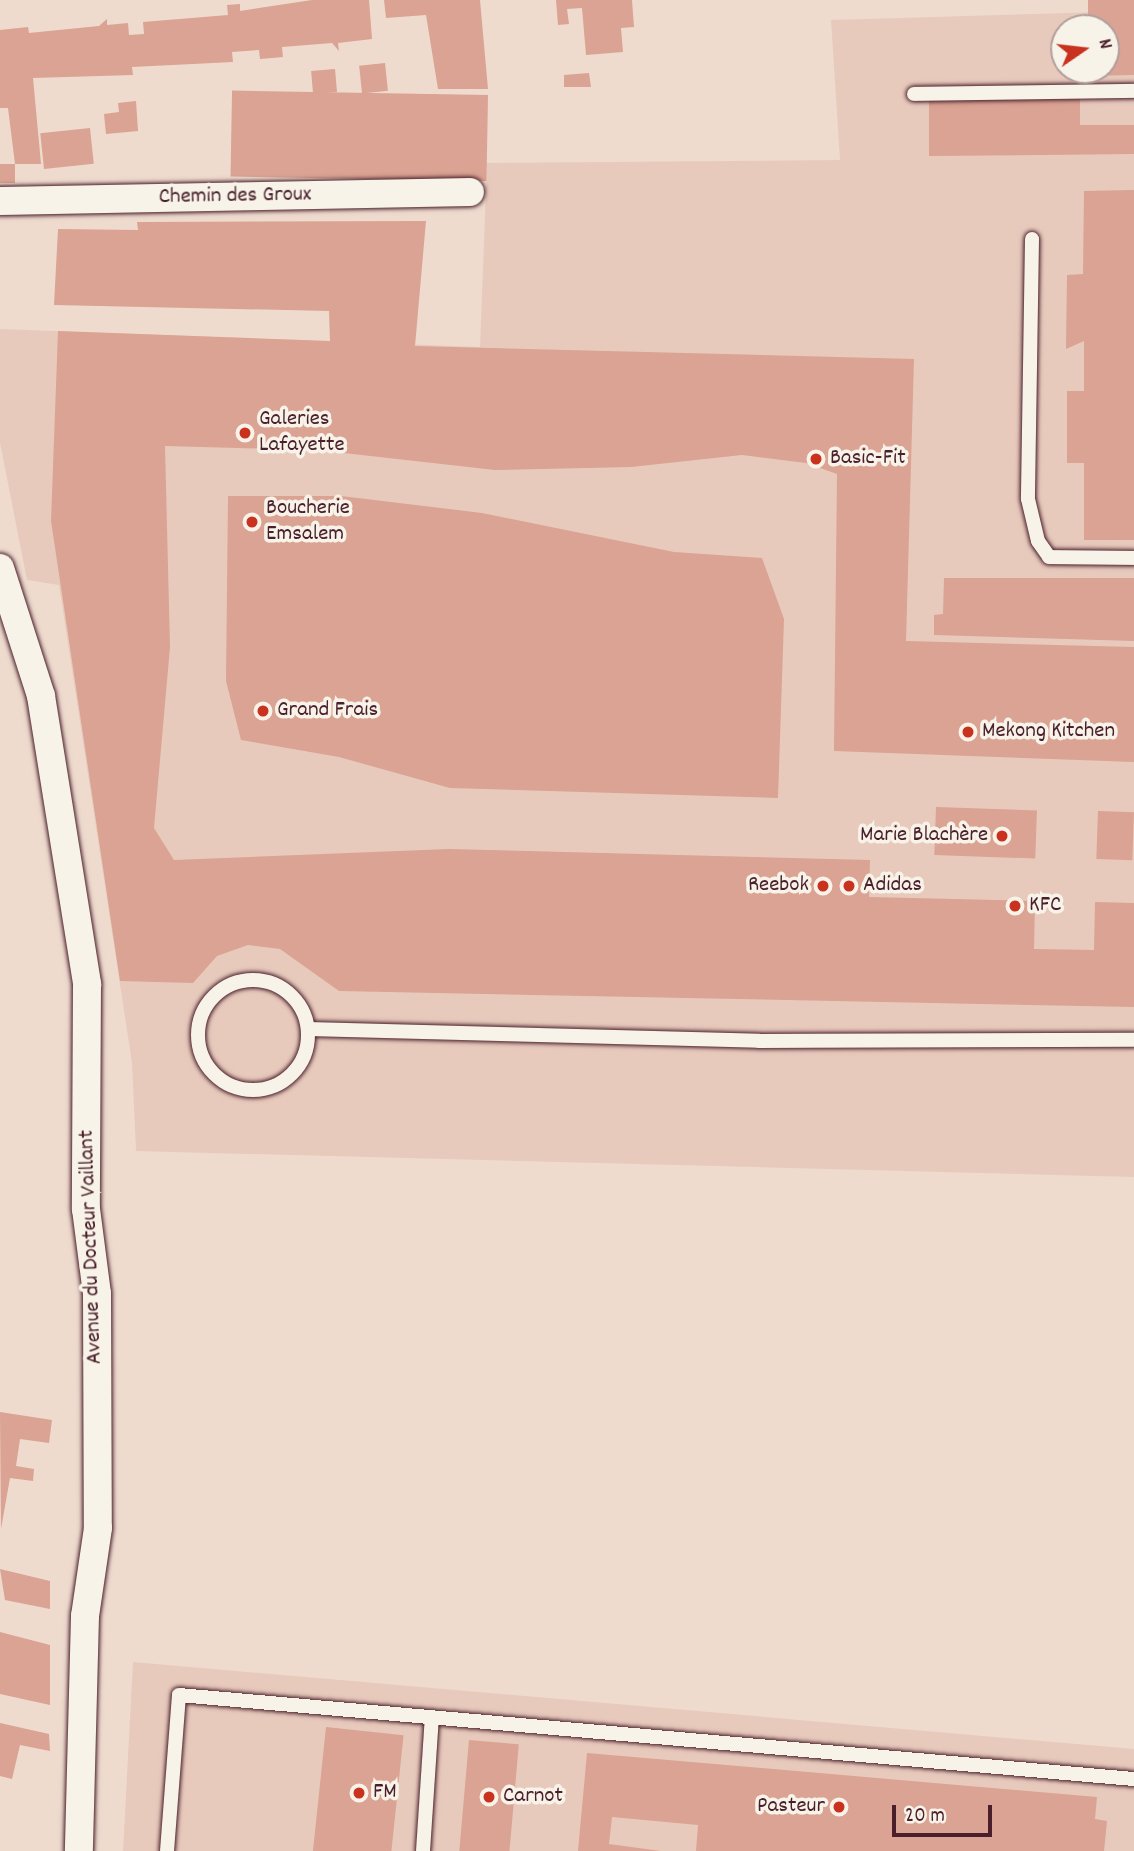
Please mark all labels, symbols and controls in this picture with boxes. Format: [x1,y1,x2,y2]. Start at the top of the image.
north arrow [1050,14,1120,84]
text: N [1090,36,1118,52]
street label: Chemin des Groux [158,182,312,212]
place label: Galeries Lafayette [259,406,345,460]
marker: Galeries Lafayette [237,425,253,441]
place label: Basic-Fit [830,445,906,473]
marker: Basic-Fit [808,451,824,467]
place label: Boucherie Emsalem [266,495,350,549]
marker: Boucherie Emsalem [244,514,260,530]
place label: Grand Frais [277,697,378,725]
marker: Grand Frais [255,703,271,719]
place label: Mekong Kitchen [982,718,1115,746]
marker: Mekong Kitchen [960,724,976,740]
place label: Marie Blachère [860,822,988,850]
marker: Marie Blachère [994,828,1010,844]
place label: Reebok [748,872,809,900]
place label: Adidas [863,872,922,900]
marker: Reebok [815,878,831,894]
marker: Adidas [841,878,857,894]
place label: KFC [1029,892,1061,920]
marker: KFC [1007,898,1023,914]
street label: Avenue du Docteur Vaillant [74,1129,110,1365]
place label: FM [373,1779,397,1807]
place label: Carnot [503,1783,563,1811]
marker: FM [351,1785,367,1801]
marker: Carnot [481,1789,497,1805]
scale bar [896,1792,996,1836]
place label: Pasteur [757,1793,825,1821]
marker: Pasteur [831,1799,847,1815]
text: 20 m [905,1802,945,1832]

